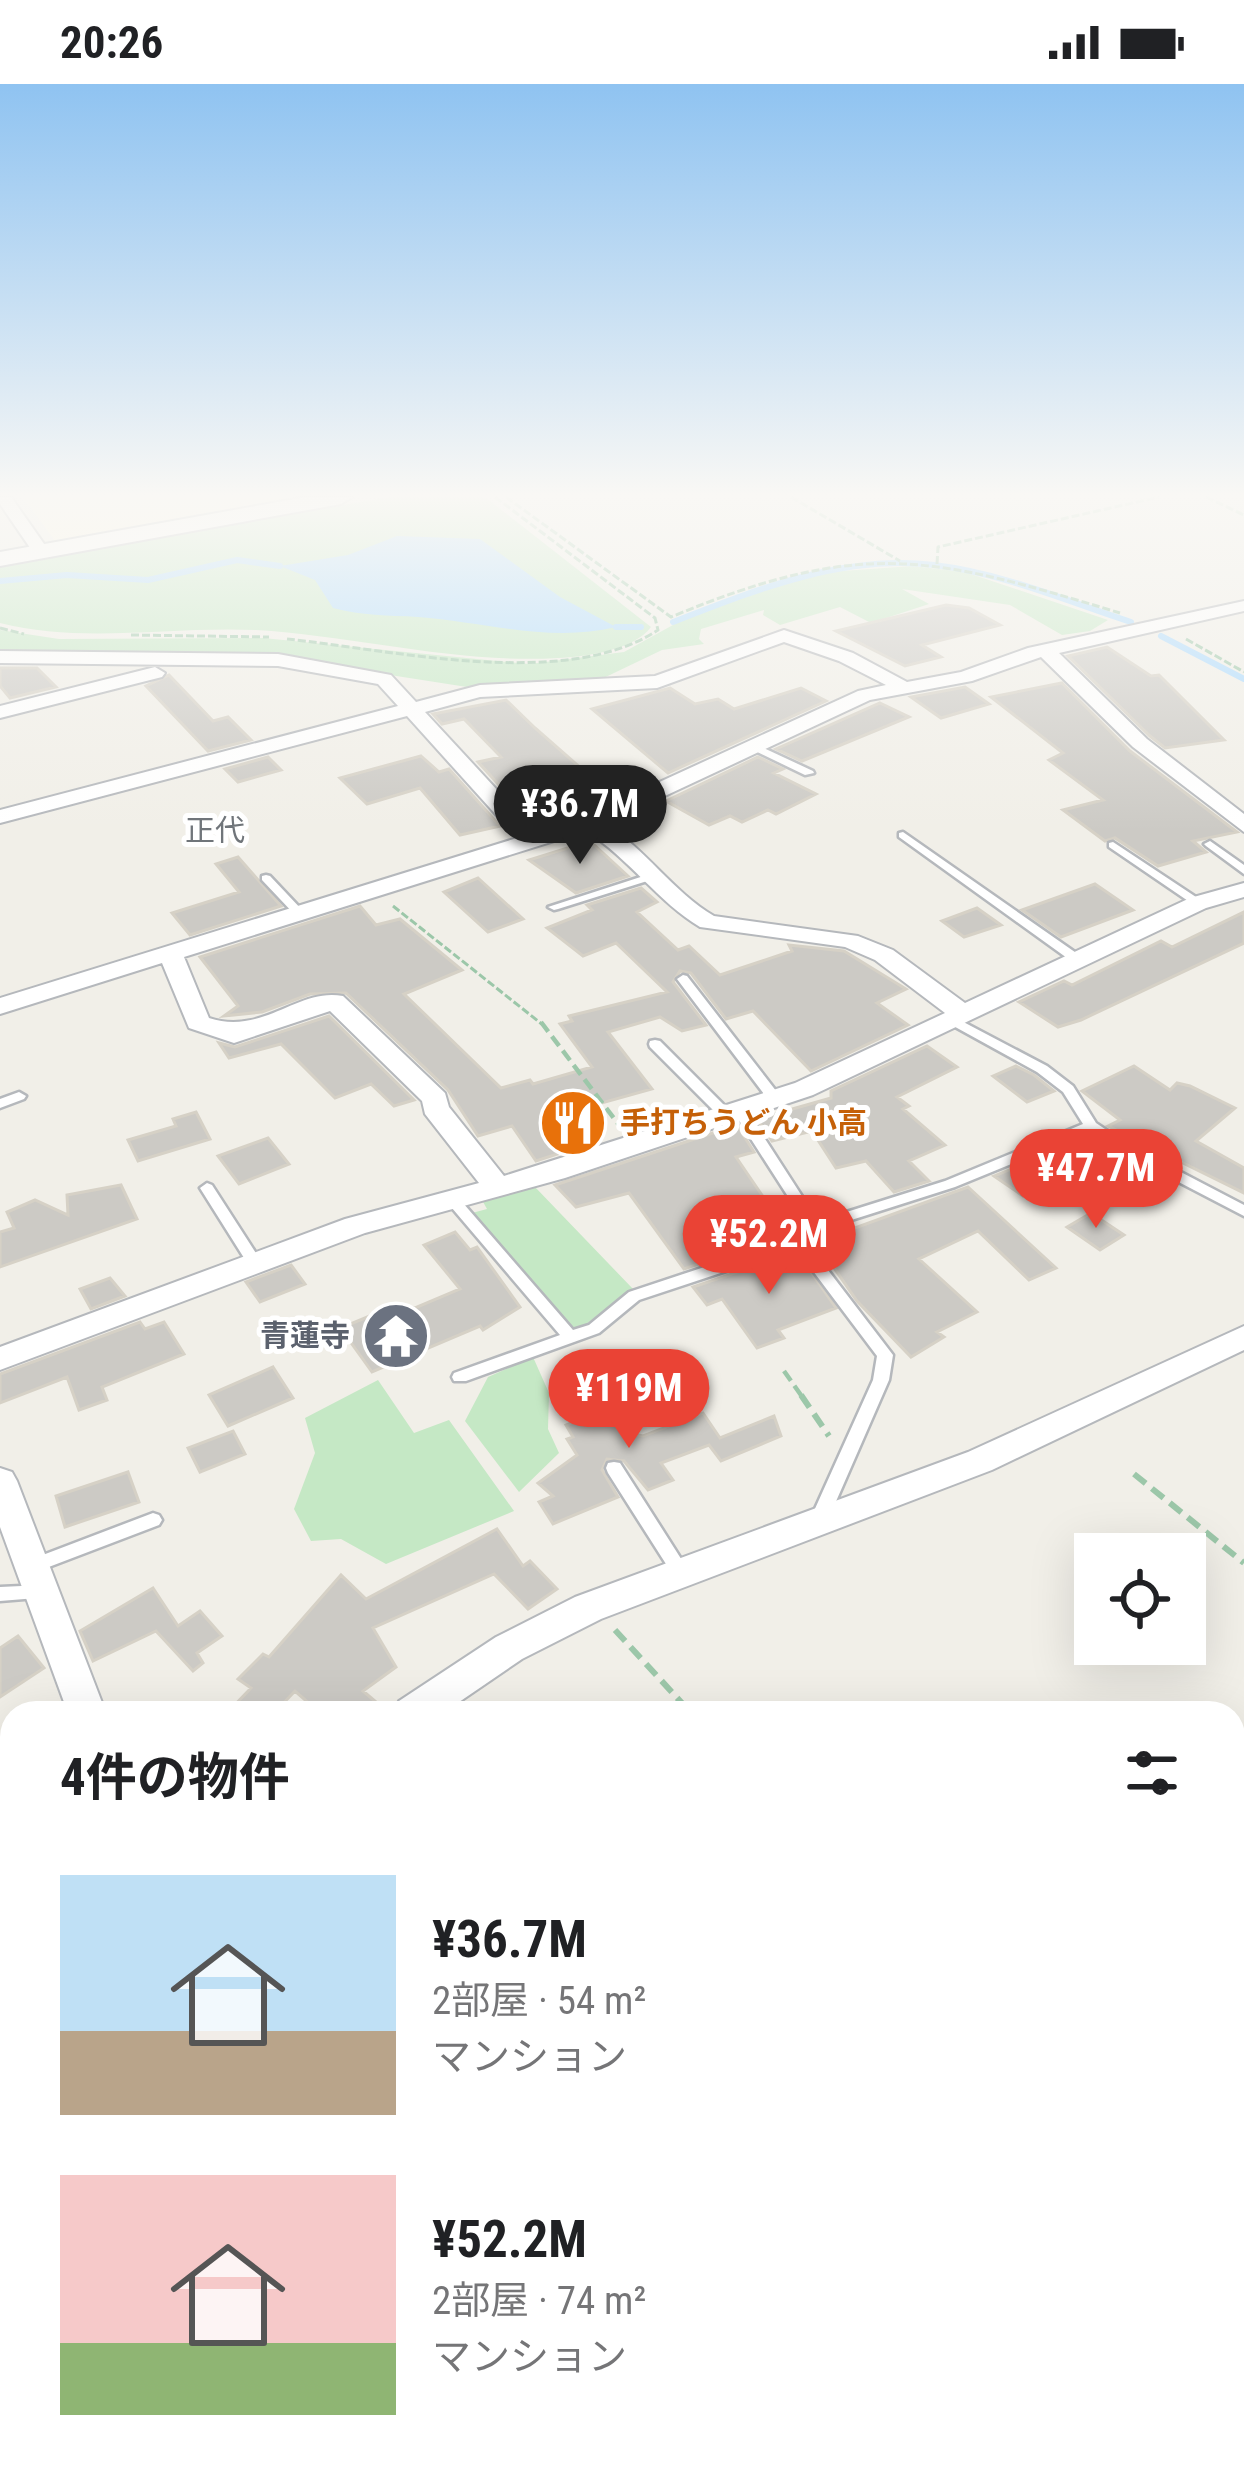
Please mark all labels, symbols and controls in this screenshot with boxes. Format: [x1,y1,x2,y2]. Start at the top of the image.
text: 20:26 [60,16,163,69]
pin: ¥36.7M [482,765,678,867]
text: ¥36.7M [521,781,639,827]
district label: 正代 [185,813,245,848]
restaurant icon: 手打ちうどん 小高 [538,1088,608,1158]
place label: 手打ちうどん 小高 [620,1105,867,1140]
pin: ¥47.7M [998,1129,1194,1231]
text: ¥47.7M [1037,1145,1155,1191]
pin: ¥52.2M [671,1195,867,1297]
text: ¥52.2M [710,1211,828,1257]
temple icon: 青蓮寺 [361,1301,431,1371]
place label: 青蓮寺 [260,1318,350,1353]
pin: ¥119M [545,1349,713,1451]
text: ¥119M [575,1365,683,1411]
map controls [1074,1533,1206,1665]
button: locate [1074,1533,1206,1665]
icon: filters [1119,1740,1185,1806]
text: 4件の物件 [60,1748,290,1807]
text: ¥36.7M [432,1910,587,1969]
icon: home [156,1923,300,2067]
text: 2部屋 · 54 m² [432,1978,646,2024]
text: マンション [432,2034,627,2080]
text: ¥52.2M [432,2210,587,2269]
icon: home [156,2223,300,2367]
text: 2部屋 · 74 m² [432,2278,646,2324]
text: マンション [432,2334,627,2380]

